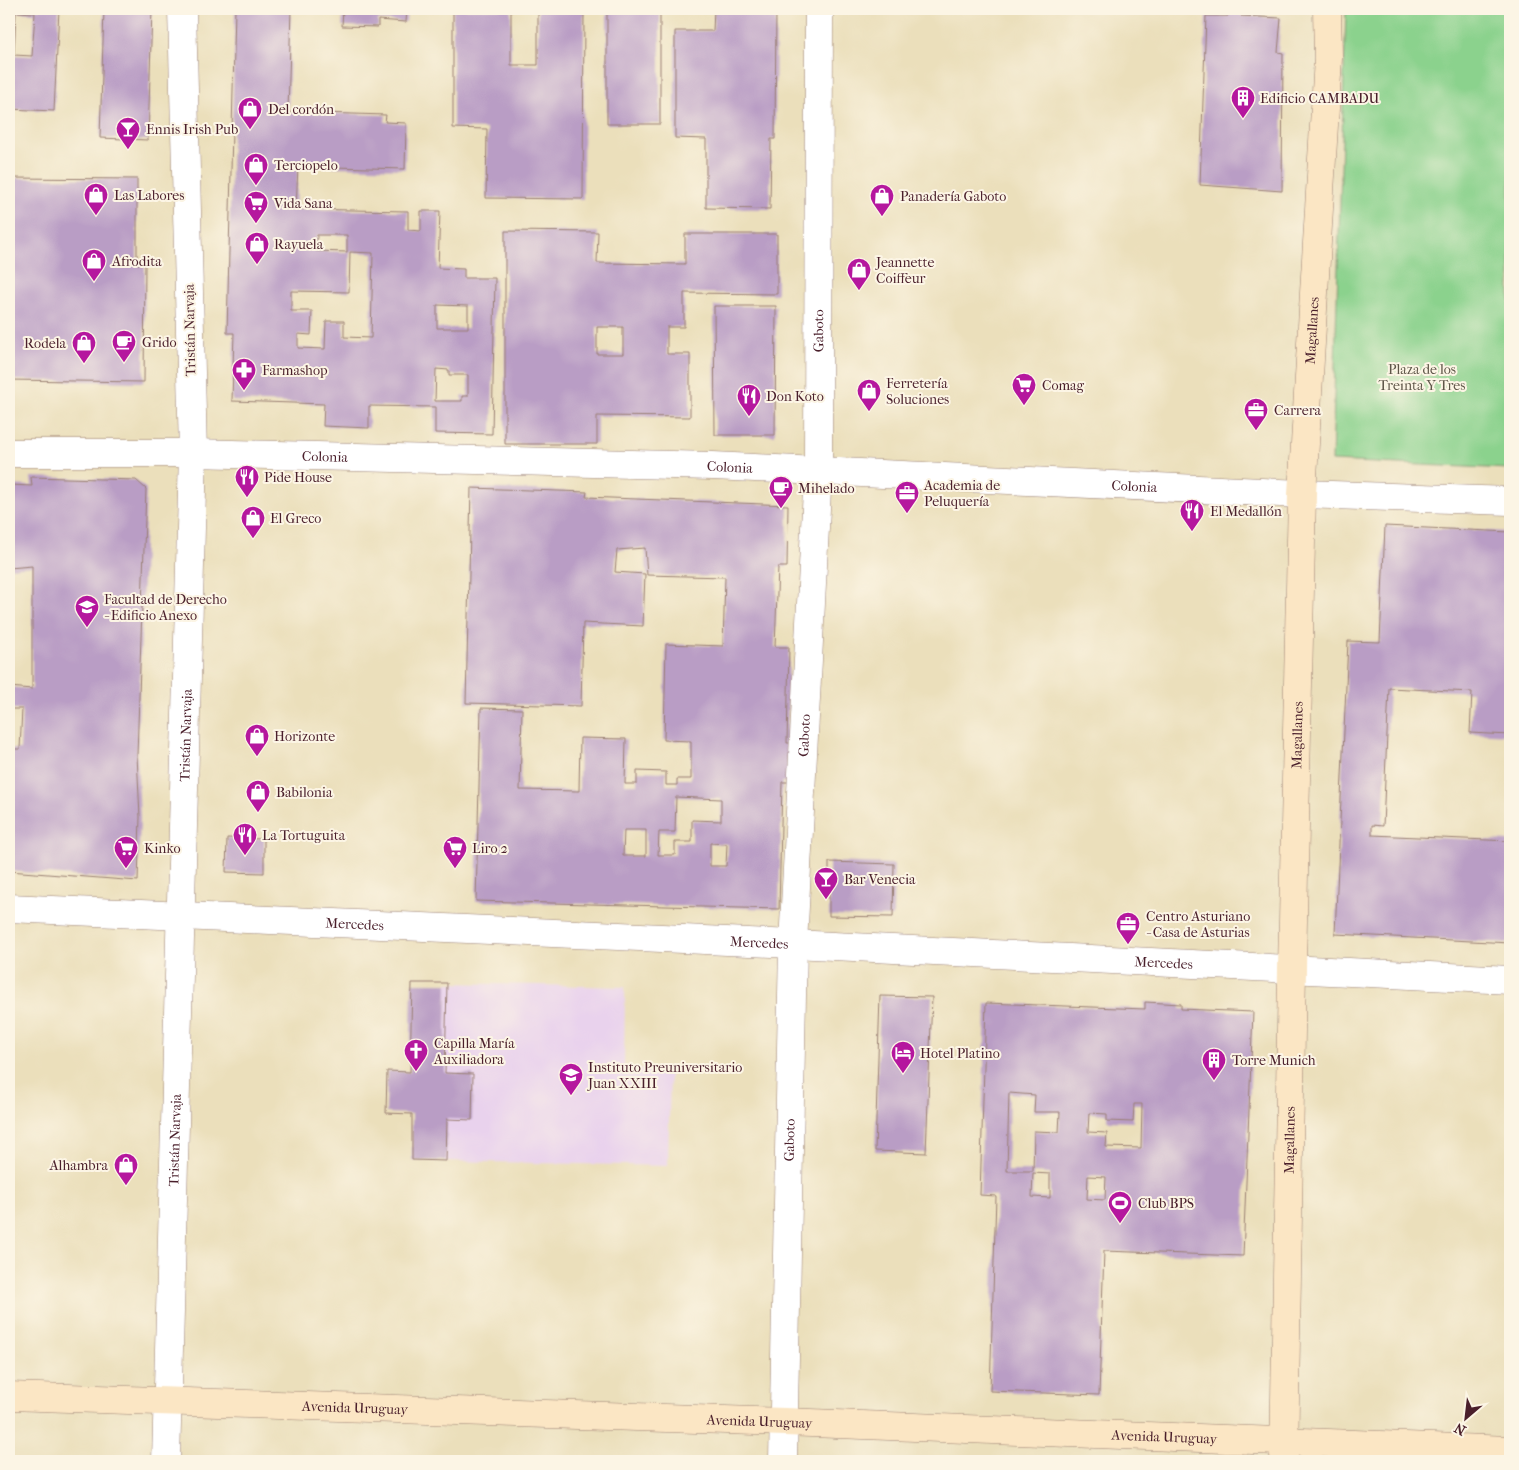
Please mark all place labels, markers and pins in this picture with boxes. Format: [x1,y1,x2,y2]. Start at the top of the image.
building icon: Edificio CAMBADU [1230,85,1256,119]
place label: Edificio CAMBADU [1260,90,1379,107]
shop icon: Del cordón [237,96,263,130]
place label: Del cordón [268,101,334,118]
bar icon: Ennis Irish Pub [115,116,141,150]
place label: Ennis Irish Pub [146,121,238,138]
shop icon: Terciopelo [243,152,269,186]
place label: Terciopelo [274,157,338,174]
shop icon: Las Labores [83,182,109,216]
shop icon: Panadería Gaboto [869,183,895,217]
place label: Las Labores [114,187,184,204]
place label: Panadería Gaboto [900,188,1006,205]
supermarket icon: Vida Sana [243,190,269,224]
place label: Vida Sana [273,195,333,212]
shop icon: Rayuela [244,231,270,265]
place label: Rayuela [274,236,324,253]
shop icon: Afrodita [81,248,107,282]
place label: Afrodita [111,253,162,270]
place label: Jeannette Coiffeur [875,254,934,287]
shop icon: Jeannette Coiffeur [846,257,872,291]
cafe icon: Grido [111,329,137,363]
shop icon: Rodela [71,330,97,364]
place label: Grido [142,334,177,351]
place label: Rodela [24,335,67,352]
pharmacy icon: Farmashop [231,357,257,391]
place label: Farmashop [262,362,328,379]
supermarket icon: Comag [1011,372,1037,406]
place label: Ferretería Soluciones [886,375,949,408]
place label: Comag [1042,377,1085,394]
shop icon: Ferretería Soluciones [856,378,882,412]
restaurant icon: Don Koto [736,383,762,417]
place label: Don Koto [766,388,824,405]
office icon: Carrera [1243,397,1269,431]
place label: Carrera [1274,402,1322,419]
restaurant icon: Pide House [234,464,260,498]
place label: Pide House [264,469,332,486]
cafe icon: Mihelado [768,475,794,509]
place label: Academia de Peluquería [923,477,1000,510]
place label: Mihelado [798,480,855,497]
office icon: Academia de Peluquería [894,480,920,514]
restaurant icon: El Medallón [1179,498,1205,532]
place label: El Medallón [1210,503,1282,520]
shop icon: El Greco [240,505,266,539]
place label: El Greco [270,510,321,527]
place label: Facultad de Derecho - Edificio Anexo [104,591,227,624]
school or university icon: Facultad de Derecho - Edificio Anexo [74,594,100,628]
shop icon: Horizonte [244,723,270,757]
place label: Horizonte [274,728,335,745]
shop icon: Babilonia [245,779,271,813]
place label: Babilonia [276,784,333,801]
restaurant icon: La Tortuguita [232,822,258,856]
place label: La Tortuguita [262,827,346,844]
supermarket icon: Kinko [113,835,139,869]
supermarket icon: Liro 2 [442,835,468,869]
place label: Kinko [144,840,181,857]
place label: Liro 2 [472,840,508,857]
bar icon: Bar Venecia [813,866,839,900]
place label: Bar Venecia [844,871,916,888]
place label: Centro Asturiano - Casa de Asturias [1146,908,1250,941]
office icon: Centro Asturiano - Casa de Asturias [1115,911,1141,945]
place label: Capilla María Auxiliadora [433,1035,515,1068]
church icon: Capilla María Auxiliadora [403,1038,429,1072]
hotel icon: Hotel Platino [890,1040,916,1074]
place label: Hotel Platino [920,1045,1000,1062]
building icon: Torre Munich [1201,1047,1227,1081]
place label: Torre Munich [1232,1052,1316,1069]
place label: Instituto Preuniversitario Juan XXIII [587,1059,742,1092]
school or university icon: Instituto Preuniversitario Juan XXIII [558,1062,584,1096]
shop icon: Alhambra [113,1152,139,1186]
place label: Alhambra [48,1157,109,1174]
sports icon: Club BPS [1107,1190,1133,1224]
place label: Club BPS [1138,1195,1194,1212]

